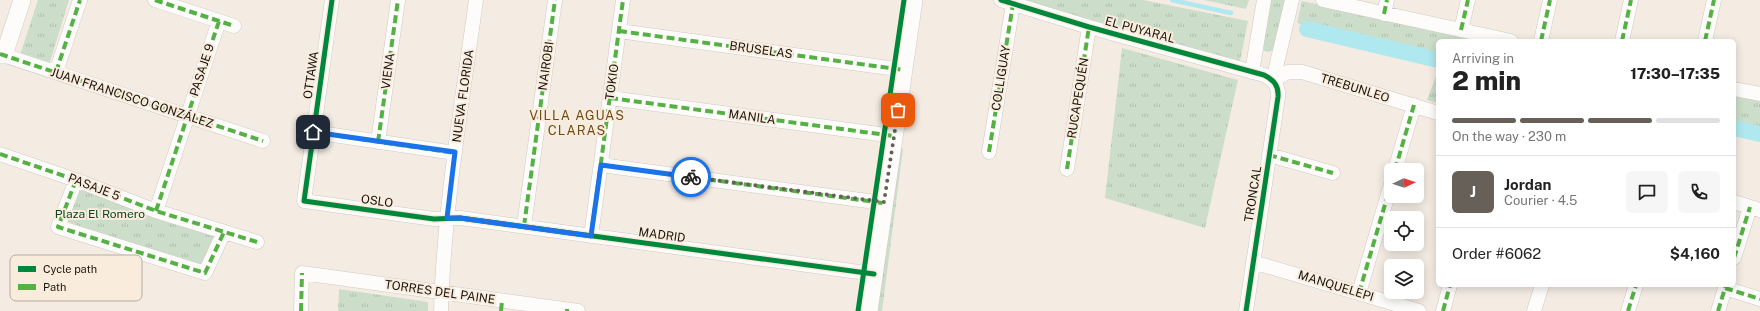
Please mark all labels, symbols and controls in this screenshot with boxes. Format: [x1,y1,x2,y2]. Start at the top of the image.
street label: EL PUYARAL [1103,14,1177,46]
street label: BRUSELAS [729,39,793,61]
street label: NAIROBI [536,41,556,91]
street label: PASAJE 9 [187,42,217,98]
street label: COLLIGUAY [989,44,1013,112]
street label: NUEVA FLORIDA [450,48,477,143]
street label: OTTAWA [301,50,321,100]
street label: VIENA [379,51,398,90]
text: Arriving in [1452,51,1514,66]
street label: RUCAPEQUÉN [1065,57,1091,139]
street label: TOKIO [603,63,621,101]
street label: JUAN FRANCISCO GONZÁLEZ [49,65,216,131]
text: 2 min [1452,65,1521,96]
text: 17:30–17:35 [1630,65,1720,82]
street label: TREBUNLEO [1319,71,1391,105]
pin [881,93,915,127]
icon: bag [887,99,909,121]
street label: MANILA [728,107,777,127]
district label: VILLA AGUAS CLARAS [529,108,625,138]
pin [296,115,330,149]
icon: home [302,121,324,143]
text: On the way · 230 m [1452,129,1566,144]
courier [671,157,711,197]
north arrow [1384,163,1424,203]
map controls [1384,163,1424,299]
street label: TRONCAL [1242,165,1264,223]
icon: bike [680,166,702,188]
street label: PASAJE 5 [66,171,122,203]
button: chat [1626,171,1668,213]
button: phone [1678,171,1720,213]
text: Jordan [1504,176,1551,193]
text: J [1470,183,1476,200]
street label: OSLO [360,192,394,210]
text: Courier · 4.5 [1504,193,1577,208]
park label: Plaza El Romero [55,207,145,221]
button: locate [1384,211,1424,251]
street label: MADRID [638,225,686,245]
text: Order #6062 [1452,245,1541,262]
text: $4,160 [1670,245,1720,262]
legend [10,255,142,301]
button: layers [1384,259,1424,299]
text: Cycle path [43,263,97,275]
street label: MANQUELEPI [1296,268,1376,304]
street label: TORRES DEL PAINE [384,277,496,307]
text: Path [43,281,66,293]

